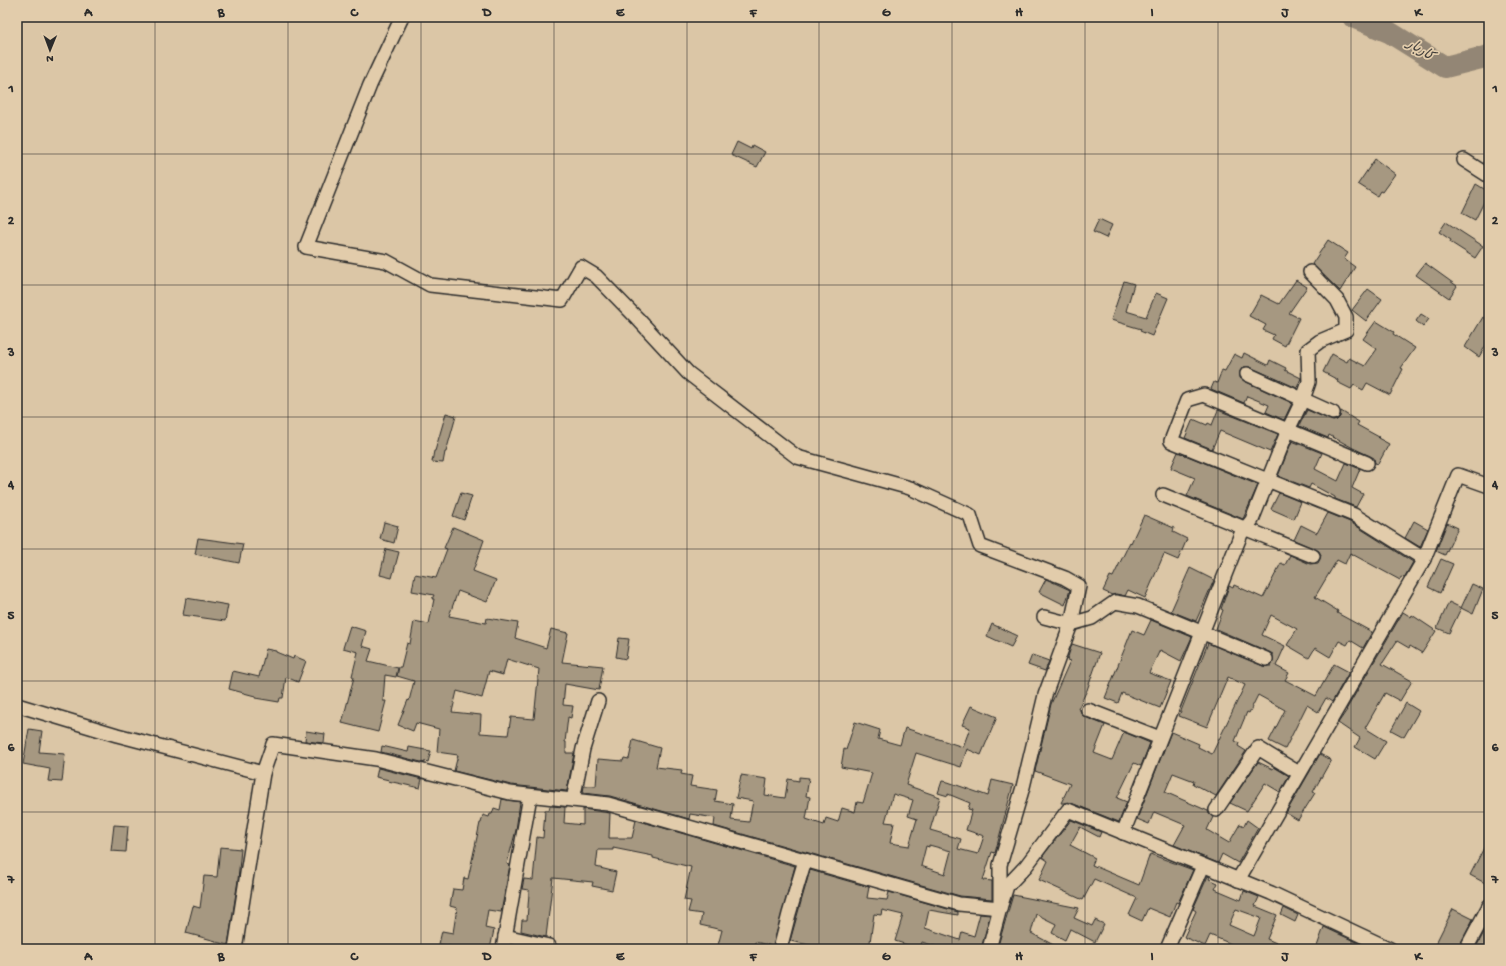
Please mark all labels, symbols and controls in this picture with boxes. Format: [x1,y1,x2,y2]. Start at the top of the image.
text: A [83,6,93,21]
text: B [217,6,226,21]
text: C [349,6,359,21]
text: D [482,6,492,21]
text: E [616,6,625,21]
text: F [749,6,758,21]
text: G [882,6,891,21]
text: H [1015,6,1023,21]
text: I [1150,6,1154,21]
text: J [1281,6,1290,21]
text: K [1413,6,1423,21]
north arrow [30,30,70,70]
water label: کاربار [1402,35,1439,67]
text: N [46,52,54,64]
text: 1 [7,82,14,97]
text: 1 [1491,82,1498,97]
text: 2 [8,214,15,229]
text: 2 [1492,214,1499,229]
text: 3 [7,346,15,361]
text: 3 [1491,346,1499,361]
text: 4 [7,478,15,493]
text: 4 [1491,478,1499,493]
text: 5 [8,609,15,624]
text: 5 [1492,609,1499,624]
text: 6 [8,741,15,756]
text: 6 [1492,741,1499,756]
text: 7 [7,873,16,888]
text: 7 [1491,873,1500,888]
text: A [83,950,93,965]
text: B [217,950,226,965]
text: C [349,950,359,965]
text: D [482,950,492,965]
text: E [616,950,625,965]
text: F [749,950,758,965]
text: G [882,950,891,965]
text: H [1015,950,1023,965]
text: I [1150,950,1154,965]
text: J [1281,950,1290,965]
text: K [1413,950,1423,965]

